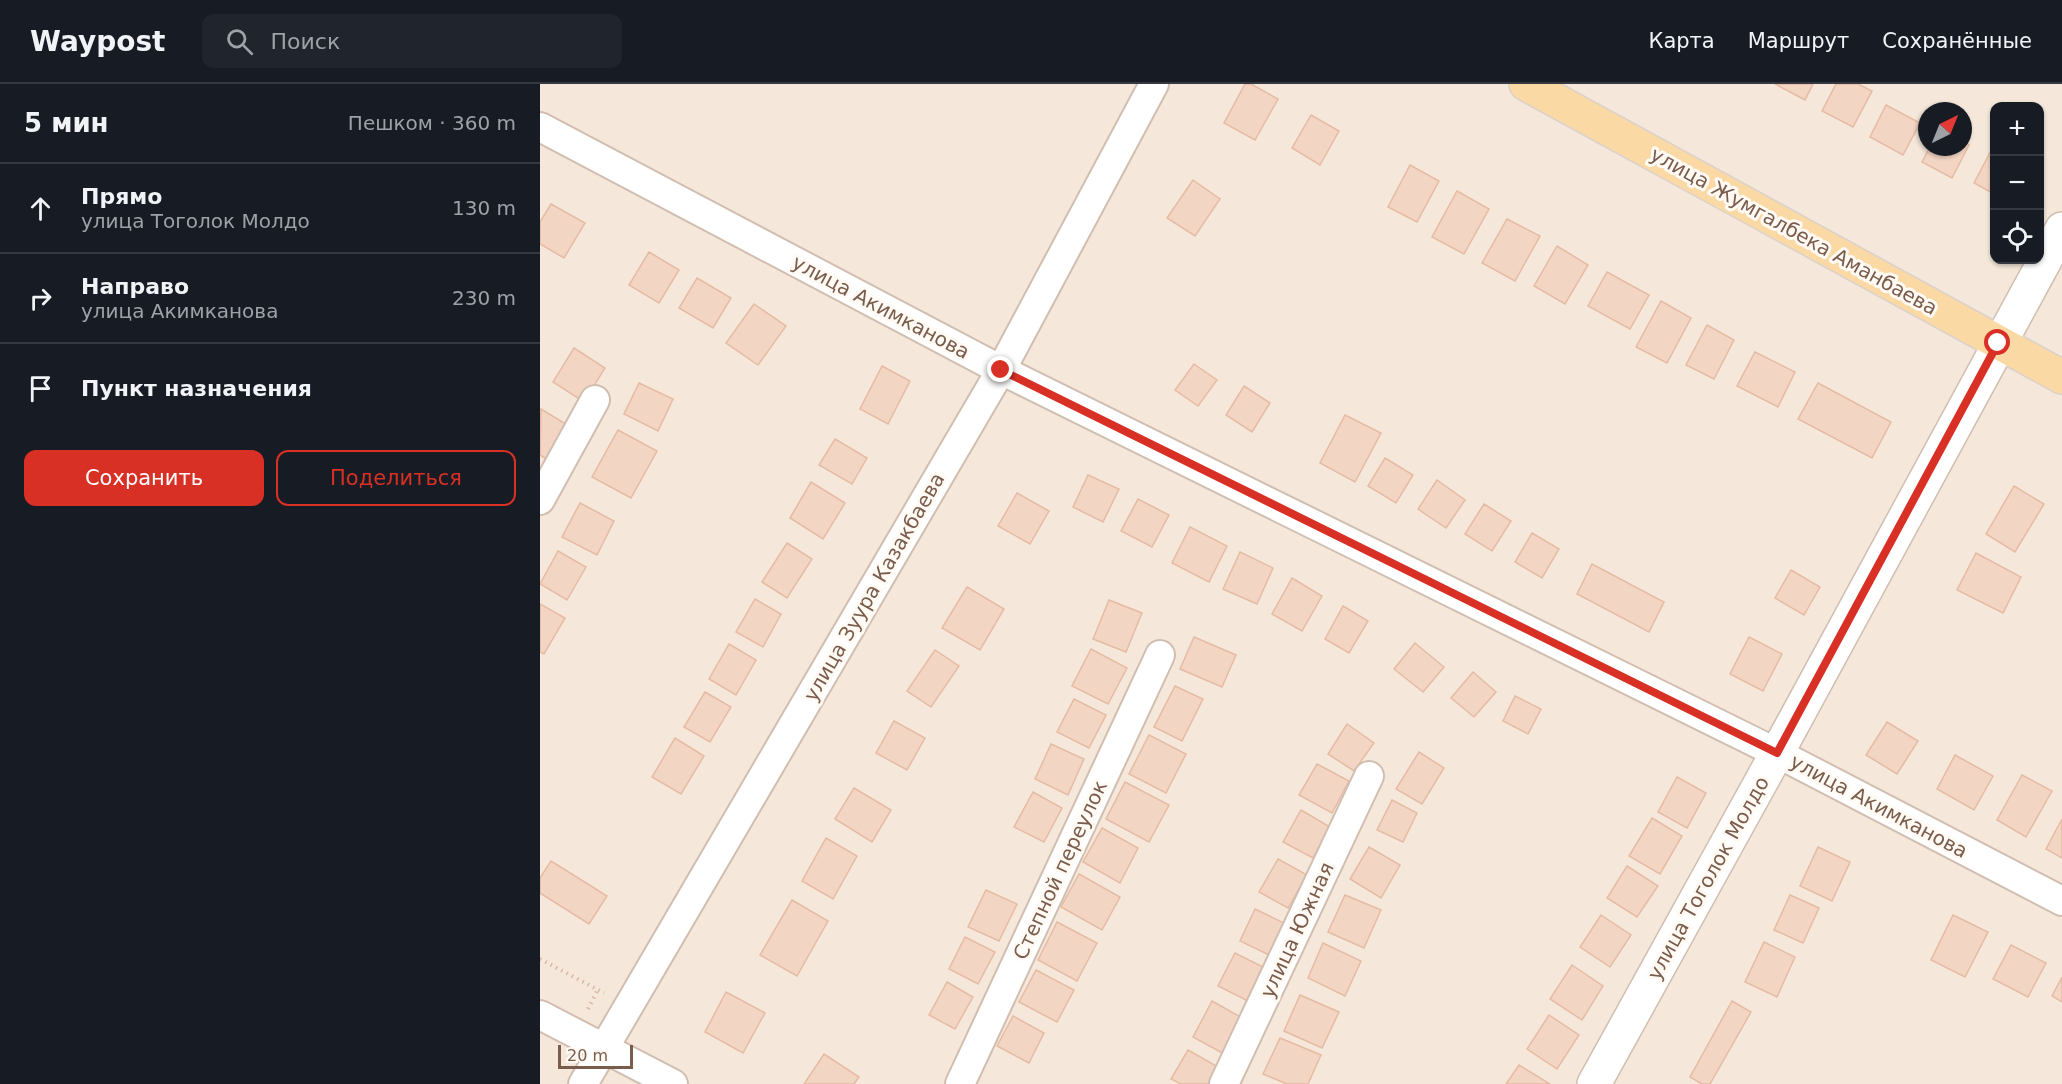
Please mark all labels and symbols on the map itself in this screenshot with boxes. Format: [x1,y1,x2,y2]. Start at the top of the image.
north arrow [1918,102,1972,156]
street label: улица Жумгалбека Аманбаева [1646,142,1942,320]
street label: улица Акимканова [788,250,974,364]
route start [1984,329,2010,355]
route end [987,356,1013,382]
street label: улица Зуура Казакбаева [799,468,949,706]
street label: улица Акимканова [1786,749,1972,863]
street label: улица Тоголок Молдо [1642,772,1774,984]
street label: Степной переулок [1008,777,1112,963]
street label: улица Южная [1255,858,1339,1002]
scale bar [558,1042,633,1070]

